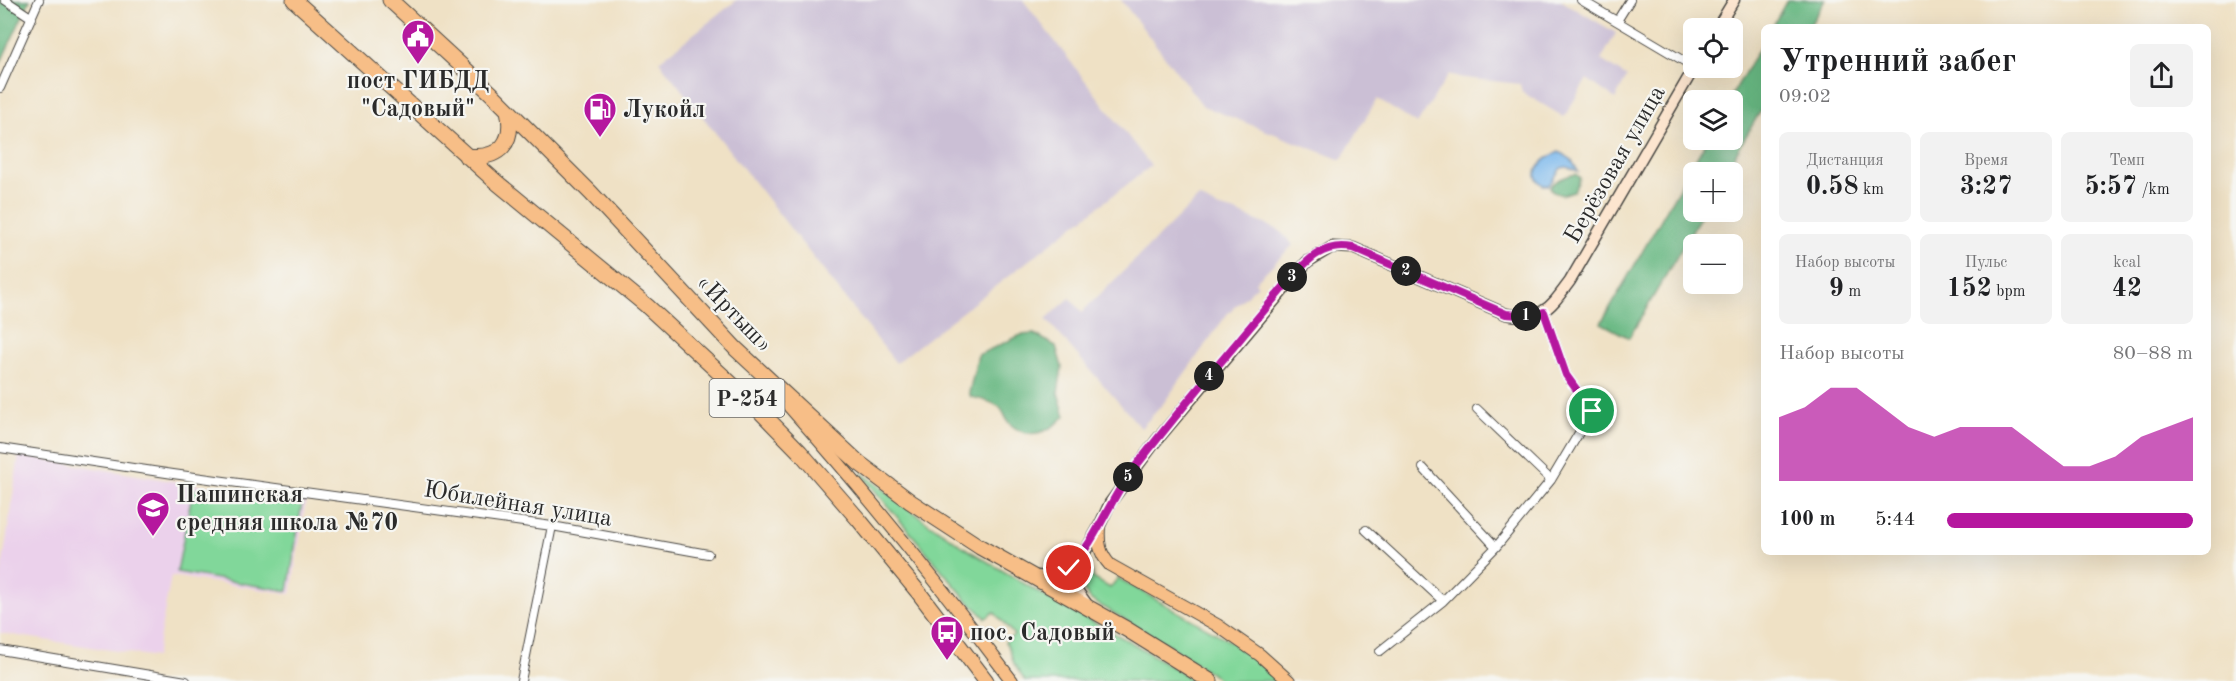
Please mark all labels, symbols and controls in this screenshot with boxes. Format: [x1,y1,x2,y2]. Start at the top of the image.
public building icon: пост ГИБДД "Садовый" [400,18,436,65]
map controls [1683,18,1743,294]
button: locate [1683,18,1743,78]
button: share [2130,44,2193,107]
text: Утренний забег [1779,46,2016,79]
place label: пост ГИБДД "Садовый" [347,70,489,122]
street label: Берёзовая улица [1561,82,1671,248]
text: 09:02 [1779,87,1831,107]
button: layers [1683,90,1743,150]
fuel station icon: Лукойл [582,91,618,138]
place label: Лукойл [623,99,705,123]
text: Дистанция [1806,153,1884,169]
text: Время [1964,153,2008,169]
text: Темп [2109,153,2145,169]
button: + [1683,162,1743,222]
text: 0.58 [1806,174,1859,200]
text: 3:27 [1960,174,2012,200]
text: 5:57 [2084,174,2137,200]
text: km [1859,182,1884,198]
text: /km [2137,182,2170,198]
button: − [1683,234,1743,294]
text: Набор высоты [1795,255,1895,271]
text: Пульс [1965,255,2007,271]
text: kcal [2113,255,2141,271]
pin: 2 [1391,256,1421,286]
pin: 3 [1277,262,1307,292]
text: 2 [1401,263,1411,279]
text: 3 [1287,269,1297,285]
street label: «Иртыш» [691,271,776,358]
text: 9 [1829,276,1844,302]
text: 152 [1947,276,1992,302]
text: 42 [2112,276,2142,302]
text: m [1844,284,1861,300]
text: bpm [1992,284,2025,300]
pin: 1 [1511,301,1541,331]
text: 1 [1521,308,1531,324]
text: Набор высоты [1779,344,1905,364]
text: 80–88 m [2113,344,2193,364]
pin: 4 [1194,361,1224,391]
text: 4 [1204,368,1214,384]
road number: Р-254 [710,379,784,417]
pin [1566,385,1617,436]
icon: arrive [1575,394,1608,427]
pin: 5 [1113,462,1143,492]
text: 5 [1123,469,1133,485]
street label: Юбилейная улица [422,478,614,532]
place label: Пашинская средняя школа №70 [176,484,398,536]
school or university icon: Пашинская средняя школа №70 [135,490,171,537]
text: 100 m [1779,510,1835,530]
text: 5:44 [1875,510,1915,530]
pin [1043,542,1094,593]
icon: check [1052,551,1085,584]
bus stop icon: пос. Садовый [929,614,965,661]
place label: пос. Садовый [970,622,1115,646]

